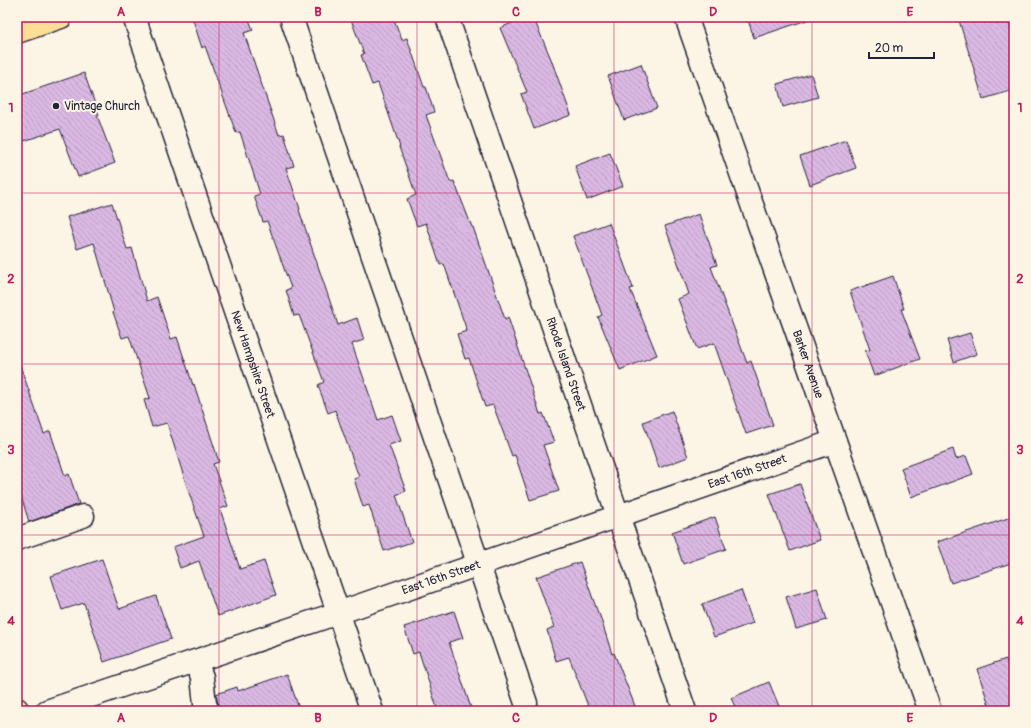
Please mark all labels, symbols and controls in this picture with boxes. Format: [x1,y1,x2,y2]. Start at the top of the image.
text: A [117,4,126,20]
text: B [314,4,322,20]
text: C [512,4,520,20]
text: D [709,4,717,20]
text: E [907,4,914,20]
scale bar [869,34,934,60]
text: 20 m [875,41,904,56]
place label: Vintage Church [64,99,140,114]
text: 1 [8,100,14,116]
text: 1 [1017,100,1023,116]
marker: Vintage Church [51,101,61,111]
text: 2 [7,271,15,287]
text: 2 [1016,271,1024,287]
street label: New Hampshire Street [227,309,278,420]
street label: Rhode Island Street [543,315,589,413]
street label: Barker Avenue [789,328,827,401]
text: 3 [7,442,15,458]
text: 3 [1016,442,1024,458]
street label: East 16th Street [706,451,789,492]
street label: East 16th Street [400,557,482,598]
text: 4 [7,613,15,629]
text: 4 [1016,613,1024,629]
text: A [117,710,126,726]
text: B [314,710,322,726]
text: C [512,710,520,726]
text: D [709,710,717,726]
text: E [907,710,914,726]

